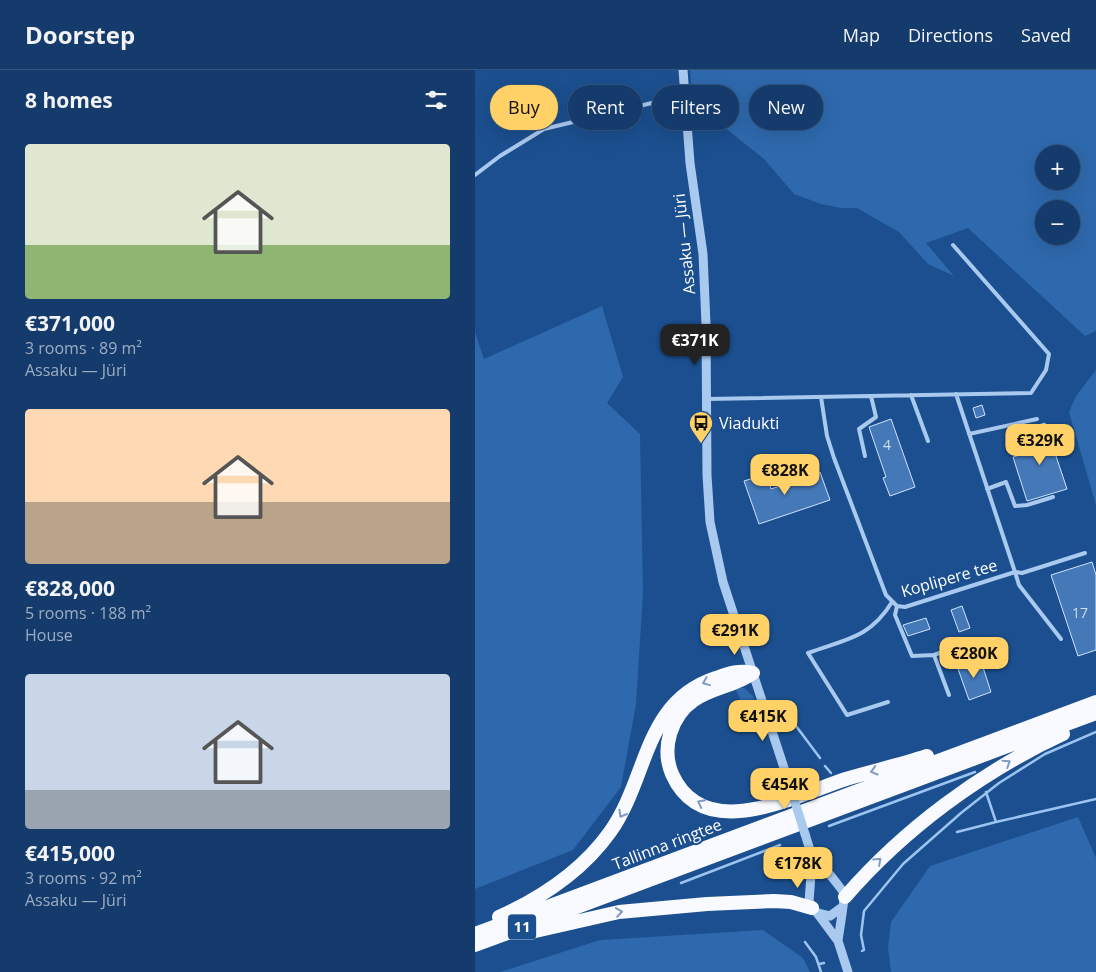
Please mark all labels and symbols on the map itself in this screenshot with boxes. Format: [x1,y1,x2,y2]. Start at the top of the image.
street label: Assaku — Jüri [668,192,700,296]
pin: €371K [660,324,730,366]
bus stop icon: Viadukti [688,410,714,444]
place label: Viadukti [719,412,779,434]
pin: €329K [1005,424,1075,466]
house number: 4 [883,435,891,454]
pin: €828K [750,454,820,496]
street label: Koplipere tee [898,554,1000,602]
house number: 17 [1072,603,1088,622]
pin: €291K [700,614,770,656]
pin: €280K [939,636,1009,679]
one-way arrow [702,675,711,686]
pin: €415K [728,700,798,742]
one-way arrow [1002,760,1011,770]
one-way arrow [870,766,878,776]
pin: €454K [750,768,820,810]
one-way arrow [698,799,707,809]
one-way arrow [618,808,628,817]
street label: Tallinna ringtee [609,813,725,875]
pin: €178K [763,846,833,889]
one-way arrow [872,858,881,867]
one-way arrow [615,907,623,918]
road number: 11 [508,914,536,940]

